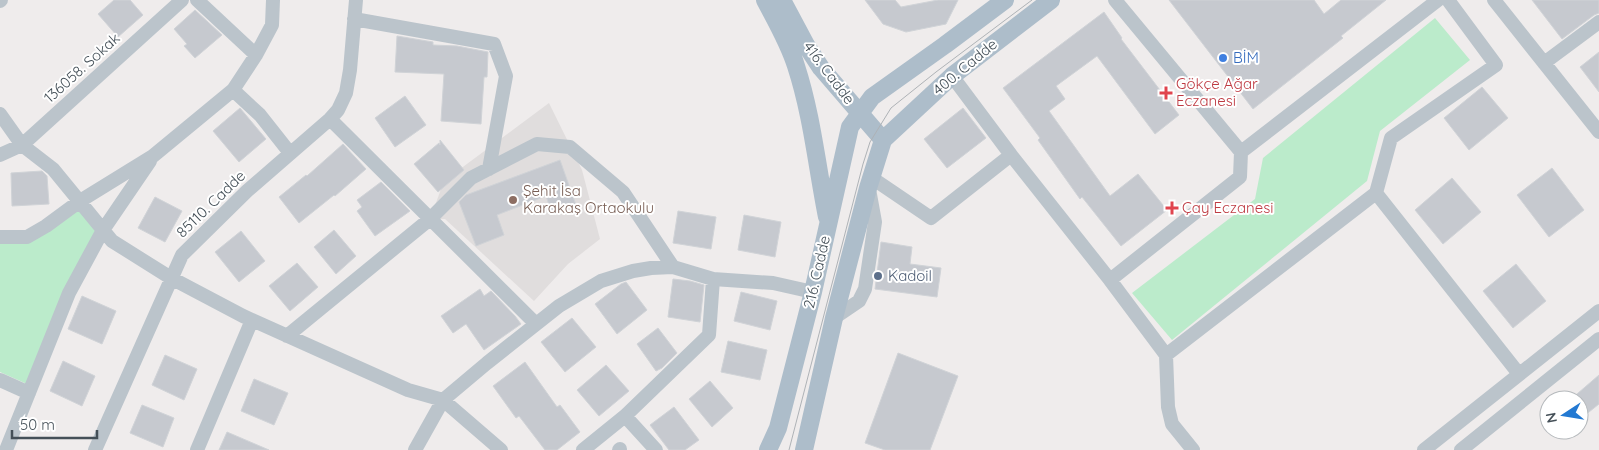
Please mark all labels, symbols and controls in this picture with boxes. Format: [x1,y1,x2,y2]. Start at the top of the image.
street label: 136058. Sokak [40,28,124,107]
street label: 400. Cadde [929,34,1001,99]
street label: 416. Cadde [800,38,859,108]
place label: BİM [1233,48,1259,67]
marker: BİM [1217,52,1229,64]
place label: Gökçe Ağar Eczanesi [1176,74,1258,110]
marker: Gökçe Ağar Eczanesi [1160,87,1172,99]
street label: 85110. Cadde [172,166,249,241]
place label: Şehit İsa Karakaş Ortaokulu [523,181,654,217]
marker: Şehit İsa Karakaş Ortaokulu [507,194,519,206]
place label: Çay Eczanesi [1182,198,1273,217]
marker: Çay Eczanesi [1166,202,1178,214]
street label: 216. Cadde [799,234,834,310]
place label: Kadoil [888,266,932,285]
marker: Kadoil [872,270,884,282]
north arrow [1539,390,1589,440]
scale bar [12,408,98,440]
text: N [1541,411,1561,425]
text: 50 m [20,415,55,434]

